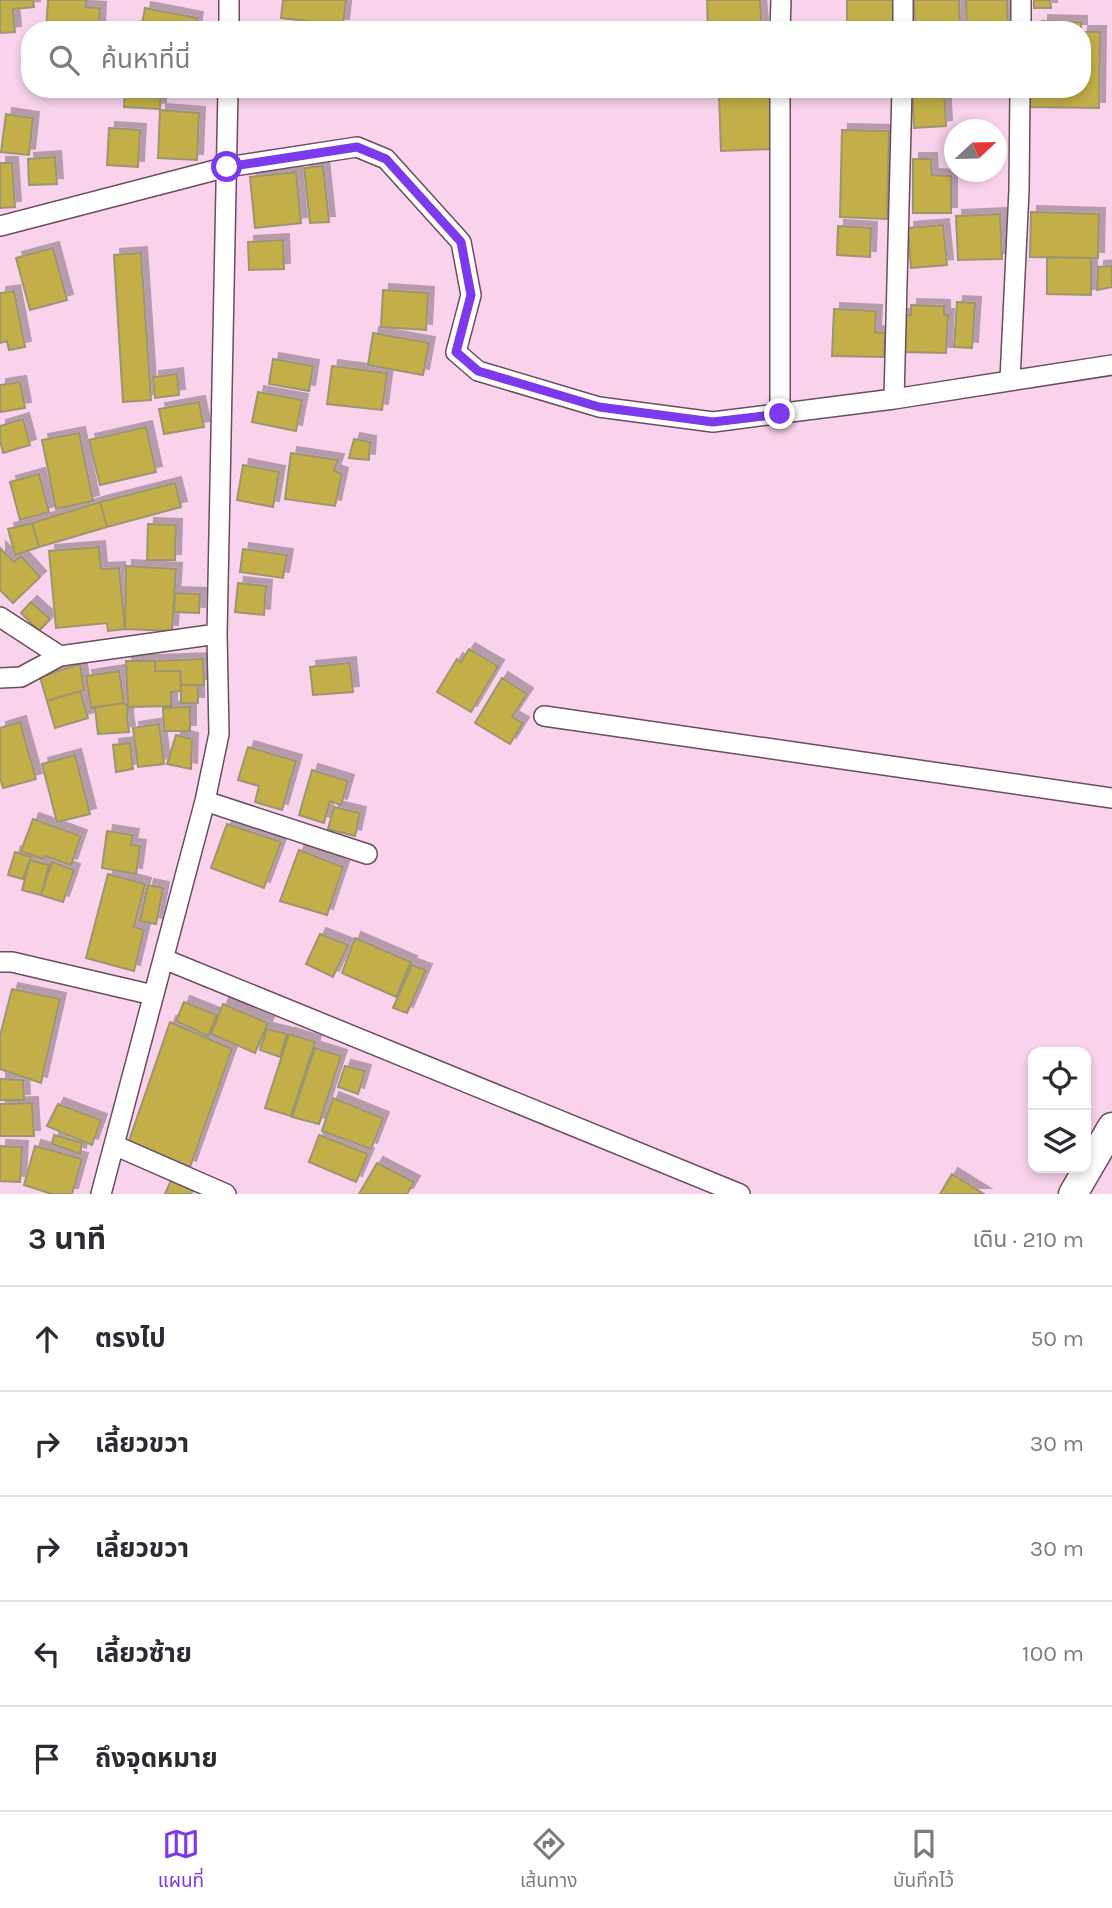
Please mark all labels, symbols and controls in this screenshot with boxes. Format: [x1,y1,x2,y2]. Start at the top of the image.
search box [21,21,1091,98]
icon: search [45,41,83,79]
text: ค้นหาที่นี่ [101,44,191,75]
north arrow [944,119,1007,182]
route start [211,151,242,182]
route end [764,398,795,429]
map controls [1028,1047,1091,1173]
button: locate [1028,1047,1091,1110]
button: layers [1028,1110,1091,1173]
text: 3 นาที [28,1221,106,1257]
text: เดิน · 210 m [973,1226,1084,1253]
icon: ahead [28,1320,66,1358]
text: ตรงไป [95,1323,166,1354]
text: 50 m [1030,1325,1084,1352]
icon: right [28,1425,66,1463]
text: เลี้ยวขวา [95,1428,189,1459]
text: 30 m [1030,1430,1084,1457]
icon: right [28,1530,66,1568]
text: เลี้ยวขวา [95,1533,189,1564]
text: 30 m [1030,1535,1084,1562]
icon: left [28,1635,66,1673]
text: เลี้ยวซ้าย [95,1638,192,1669]
text: 100 m [1022,1640,1084,1667]
icon: arrive [28,1740,66,1778]
text: ถึงจุดหมาย [95,1743,218,1774]
tab: แผนที่ [158,1825,204,1896]
tab: เส้นทาง [520,1825,577,1896]
tab: บันทึกไว้ [893,1825,954,1896]

